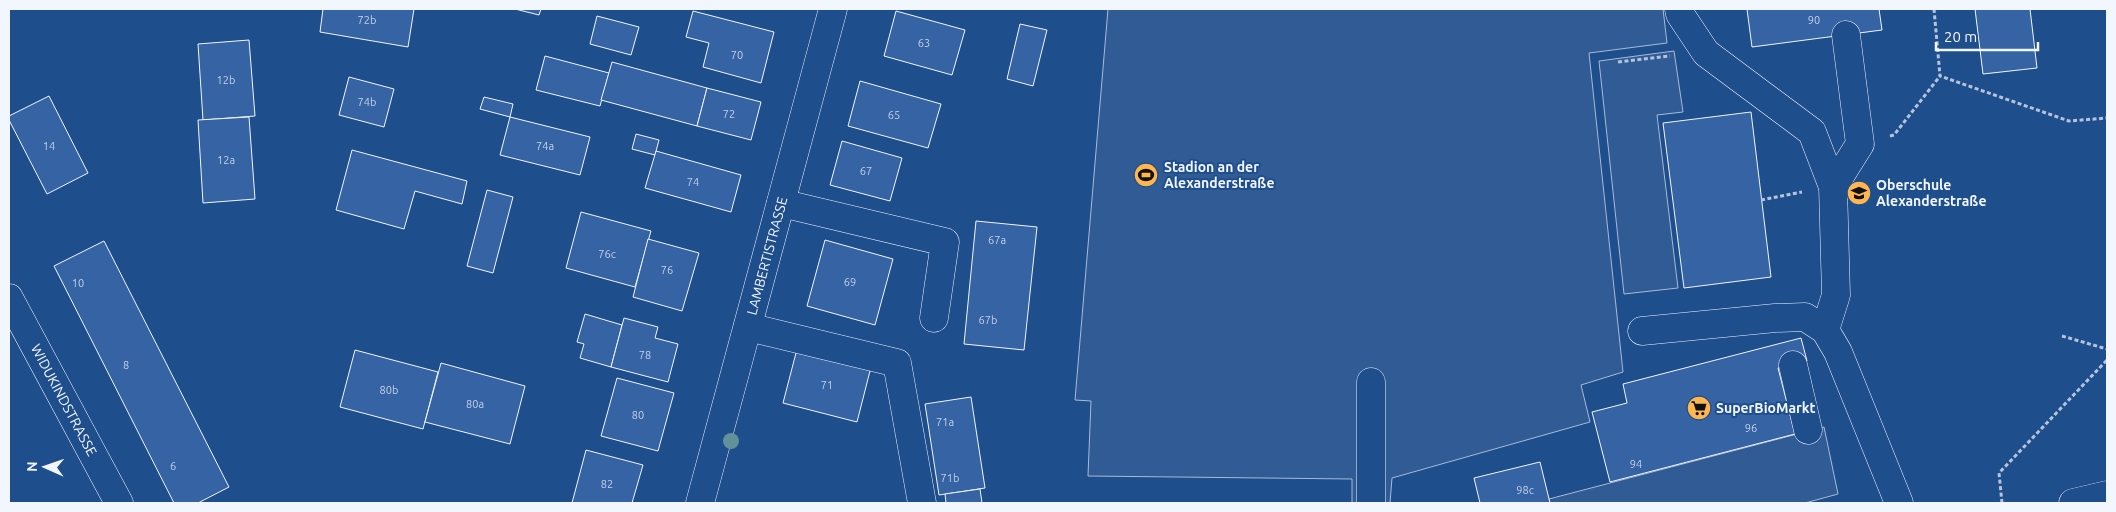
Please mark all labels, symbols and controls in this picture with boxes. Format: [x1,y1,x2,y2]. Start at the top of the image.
house number: 72b [358,14,376,26]
house number: 90 [1808,14,1820,26]
scale bar [1936,20,2038,52]
text: 20 m [1944,28,1977,45]
house number: 63 [918,37,930,49]
house number: 70 [731,49,743,61]
house number: 12b [217,74,235,86]
house number: 74b [358,96,376,108]
house number: 72 [723,108,735,120]
house number: 65 [888,109,900,121]
house number: 14 [43,140,55,152]
house number: 74a [536,140,554,152]
house number: 12a [217,154,235,166]
place label: Stadion an der Alexanderstraße [1164,159,1274,191]
sports icon: Stadion an der Alexanderstraße [1133,162,1159,188]
house number: 67 [860,165,872,177]
house number: 74 [687,176,699,188]
place label: Oberschule Alexanderstraße [1876,177,1986,209]
school or university icon: Oberschule Alexanderstraße [1846,180,1872,206]
street label: LAMBERTISTRASSE [744,195,791,317]
house number: 67a [988,234,1006,246]
house number: 76c [598,248,616,260]
house number: 76 [661,264,673,276]
house number: 69 [844,276,856,288]
house number: 10 [72,277,84,289]
house number: 67b [979,314,997,326]
street label: WIDUKINDSTRASSE [28,341,100,459]
house number: 78 [639,349,651,361]
house number: 8 [123,359,129,371]
house number: 71 [821,379,833,391]
house number: 80b [380,384,398,396]
supermarket icon: SuperBioMarkt [1686,395,1712,421]
house number: 80a [466,398,484,410]
place label: SuperBioMarkt [1716,400,1816,416]
house number: 80 [632,409,644,421]
house number: 71a [936,416,954,428]
house number: 96 [1745,422,1757,434]
north arrow [20,442,70,492]
house number: 94 [1630,458,1642,470]
house number: 6 [170,460,176,472]
text: N [24,461,40,472]
house number: 71b [941,472,959,484]
house number: 82 [601,478,613,490]
house number: 98c [1516,484,1534,496]

